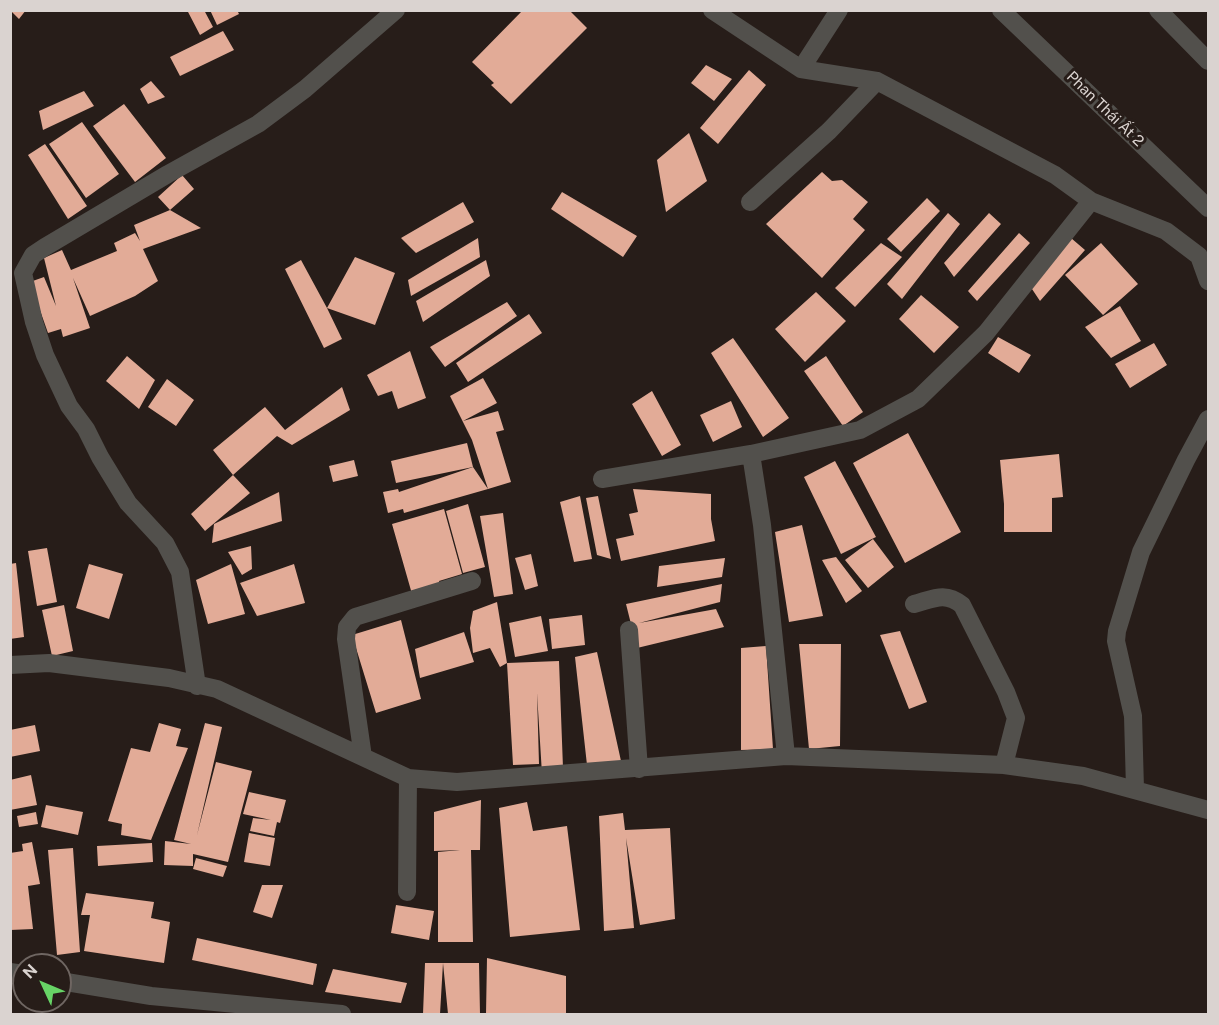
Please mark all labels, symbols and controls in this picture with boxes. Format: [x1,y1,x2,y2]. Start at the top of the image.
street label: Phan Thái Ất 2 [1063,68,1147,150]
north arrow [12,953,72,1013]
text: N [19,960,41,983]

